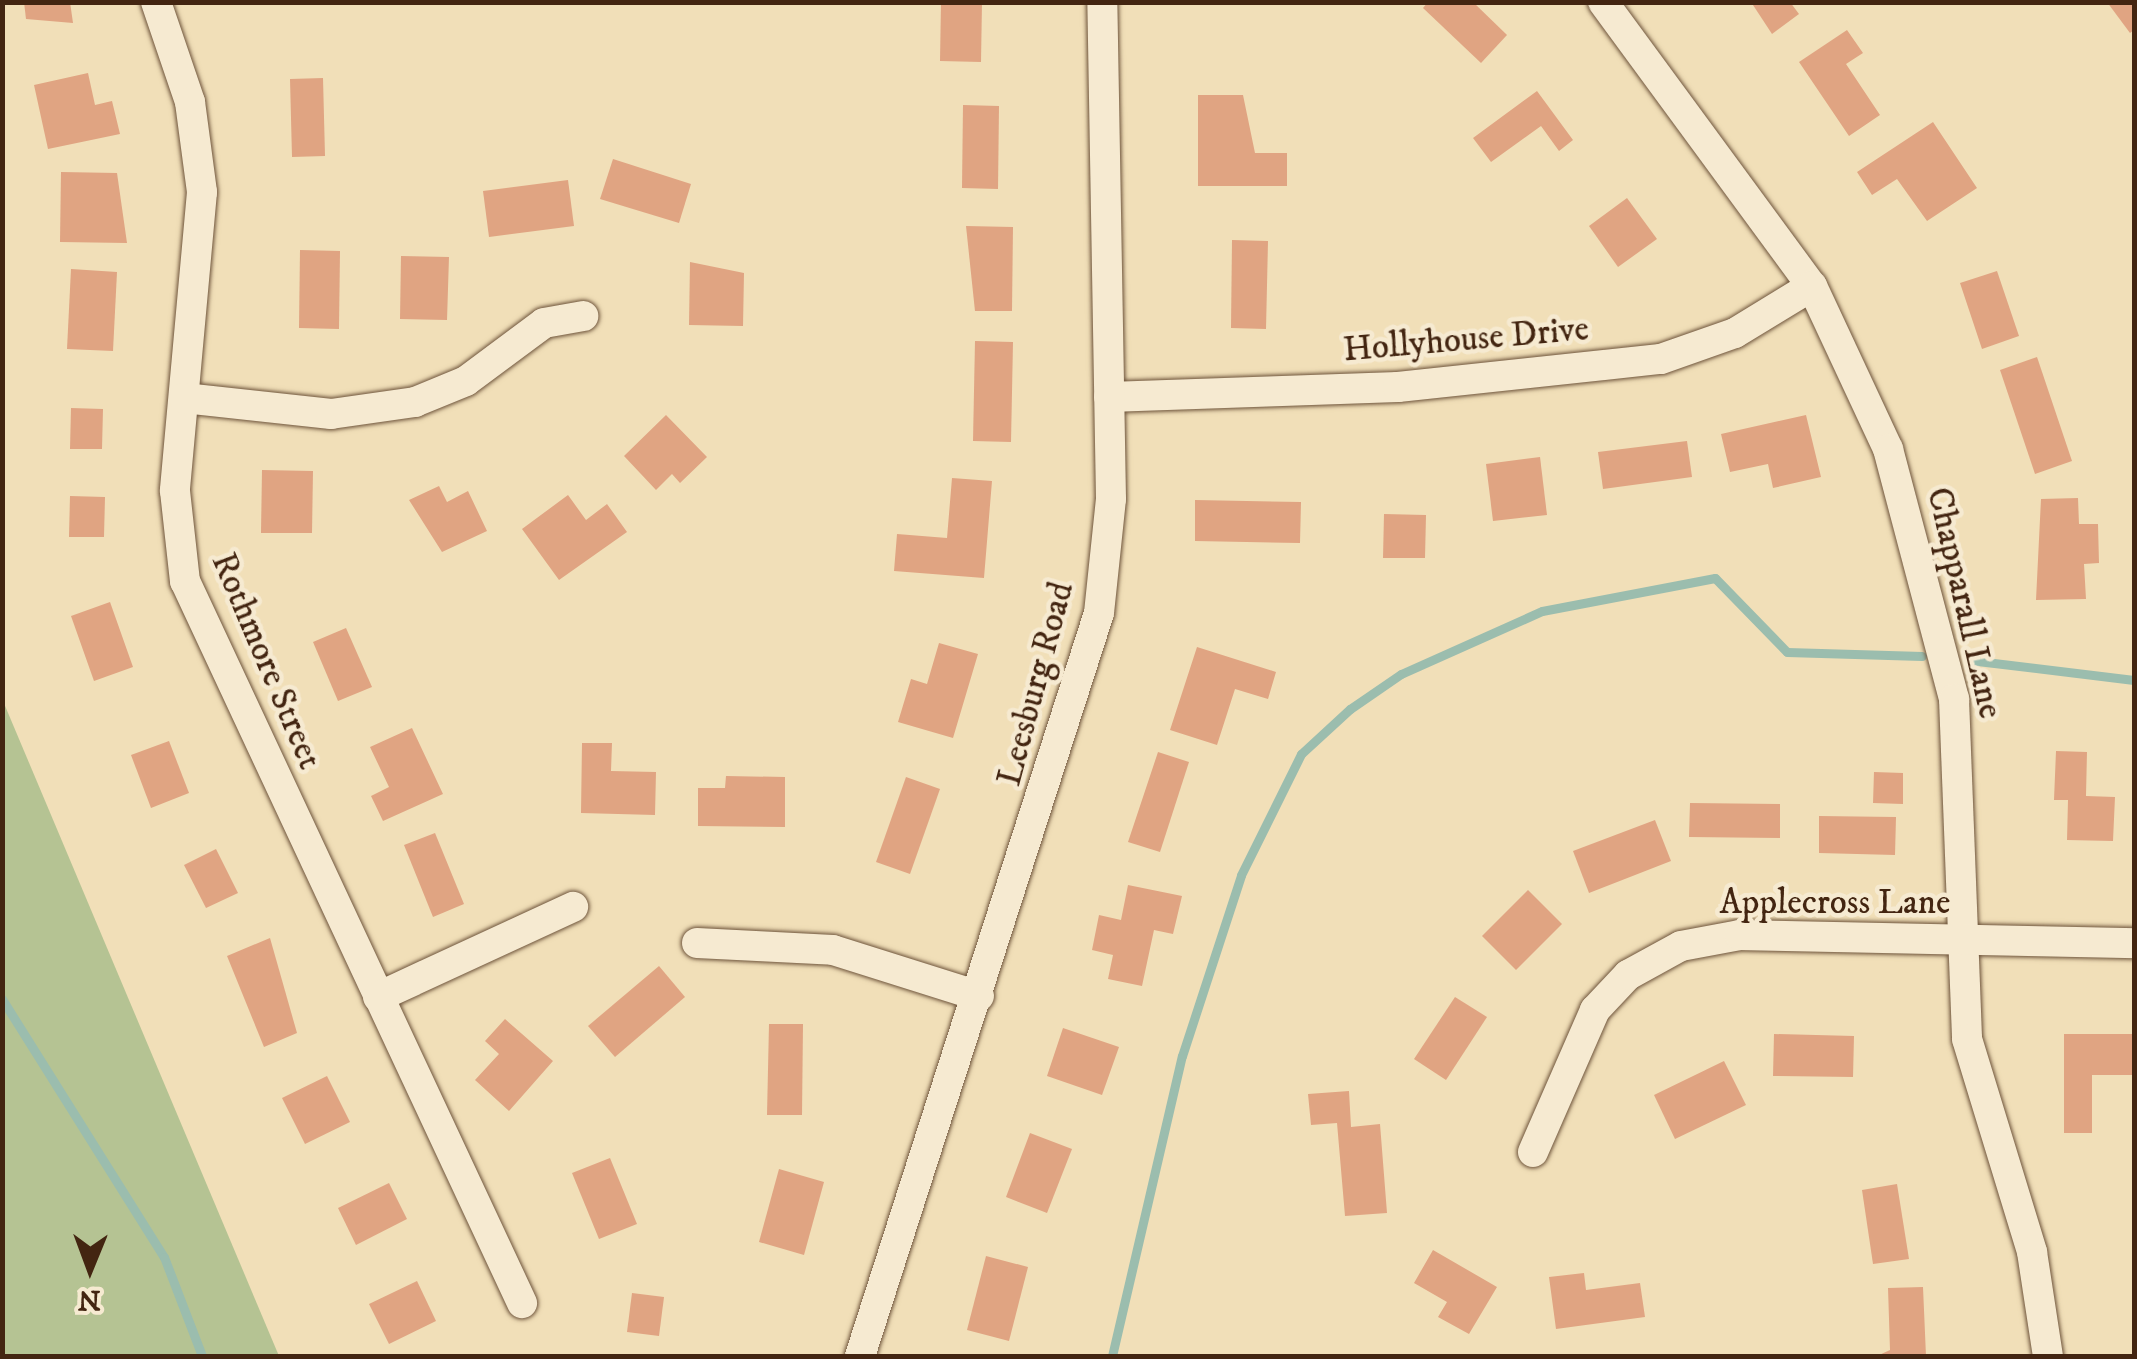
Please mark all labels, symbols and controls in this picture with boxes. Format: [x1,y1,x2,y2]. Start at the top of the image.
street label: Hollyhouse Drive [1341,308,1591,372]
street label: Chapparall Lane [1917,483,2011,723]
street label: Rothmore Street [202,547,330,775]
street label: Leesburg Road [989,578,1083,790]
street label: Applecross Lane [1720,882,1950,924]
north arrow [40,1219,140,1319]
text: N [78,1282,101,1317]

